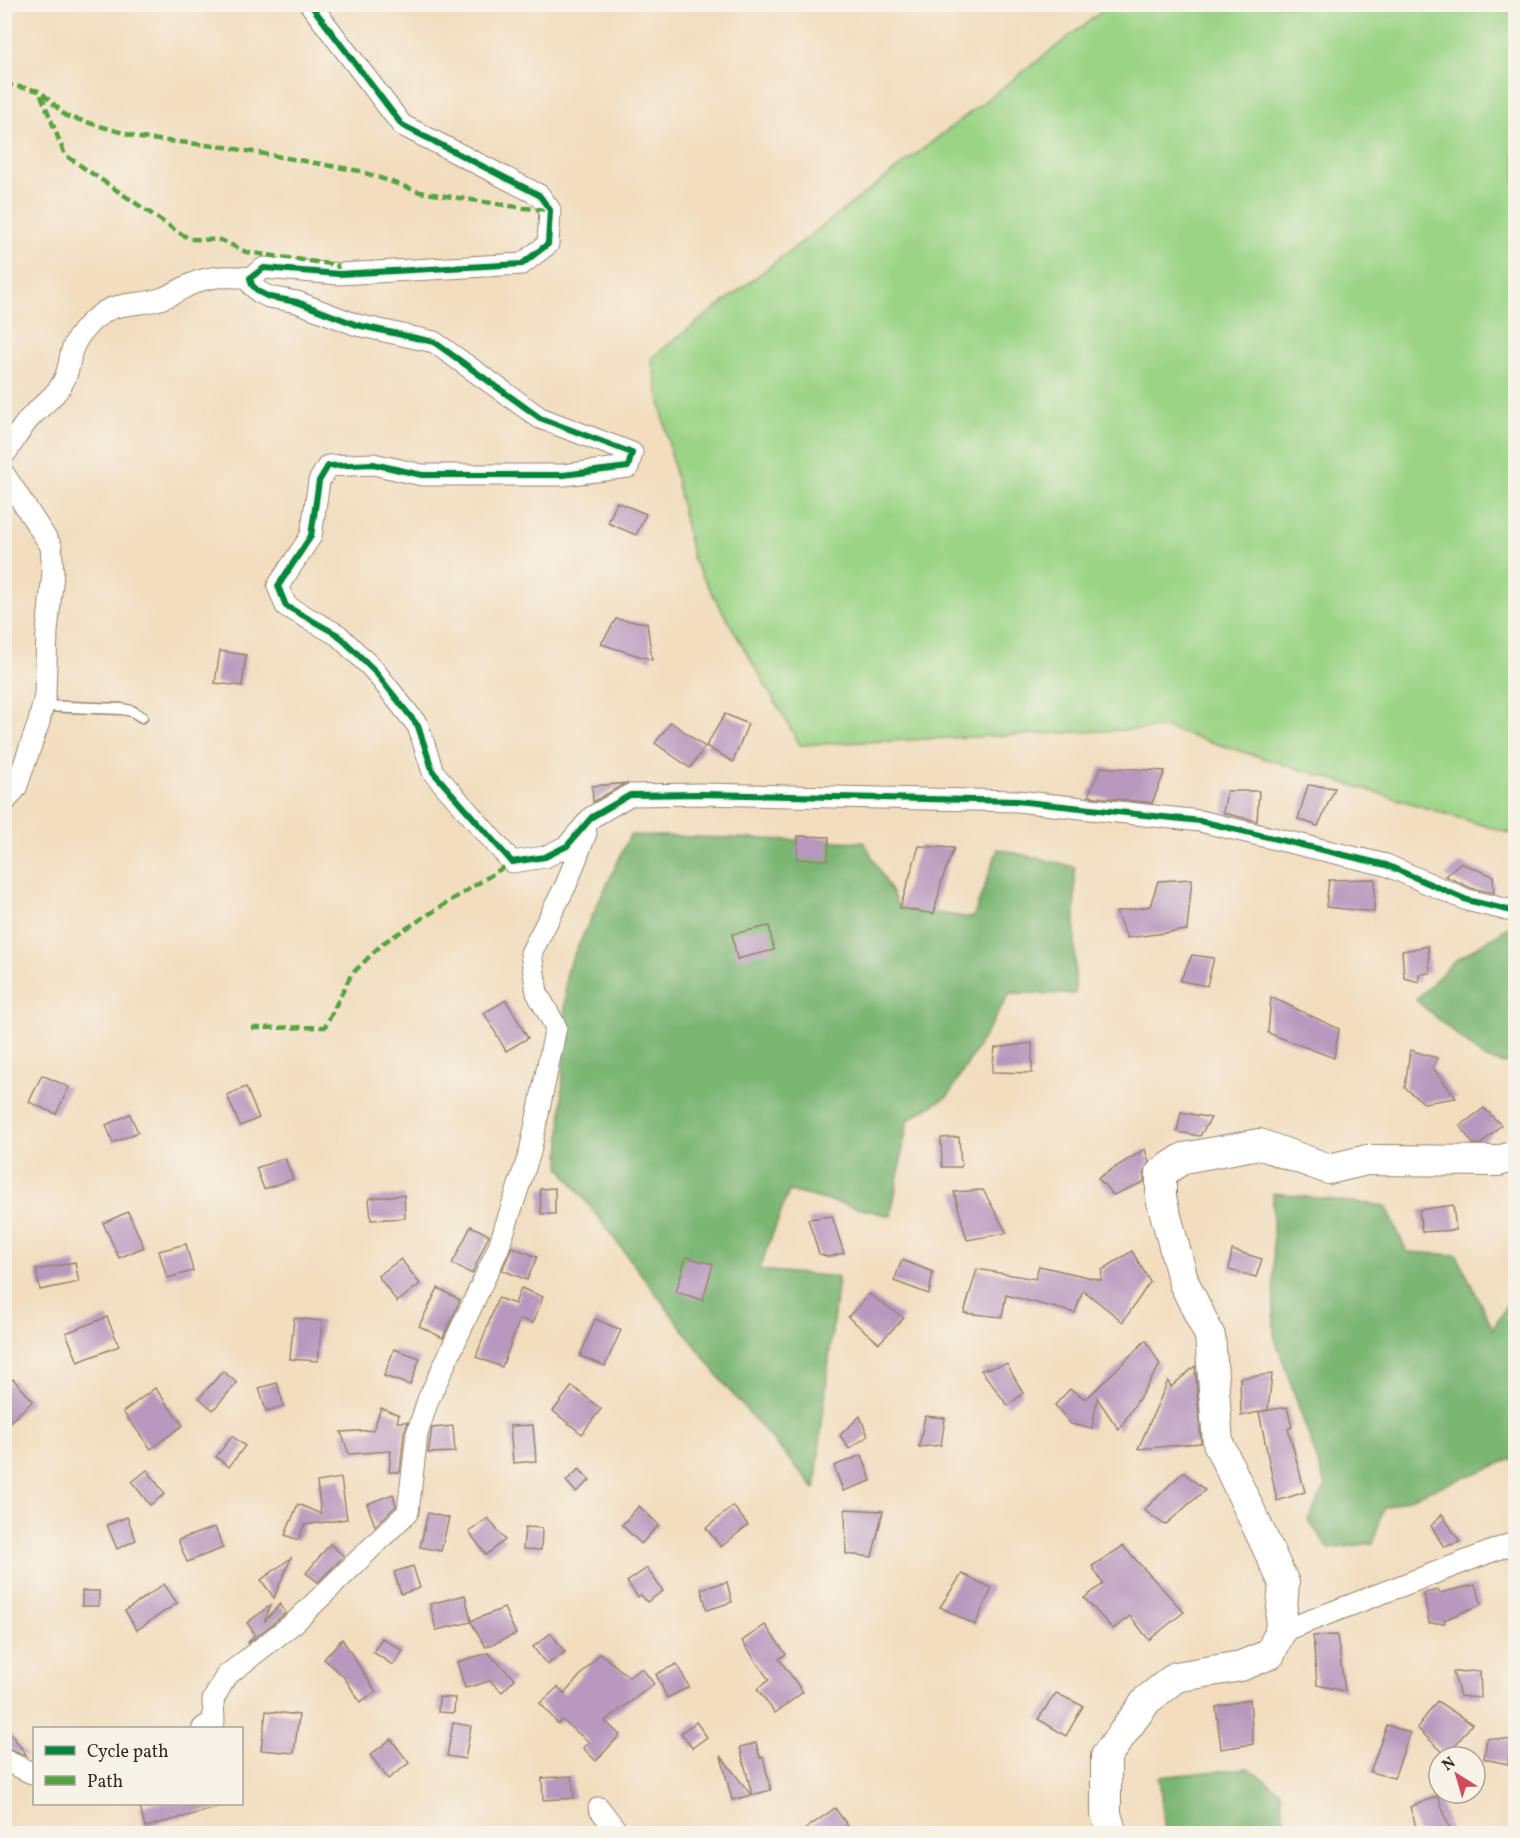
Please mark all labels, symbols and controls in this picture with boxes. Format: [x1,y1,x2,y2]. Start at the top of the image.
legend [33,1727,243,1805]
text: Cycle path [87,1740,169,1765]
north arrow [1427,1745,1487,1805]
text: N [1438,1752,1461,1777]
text: Path [87,1770,123,1795]

